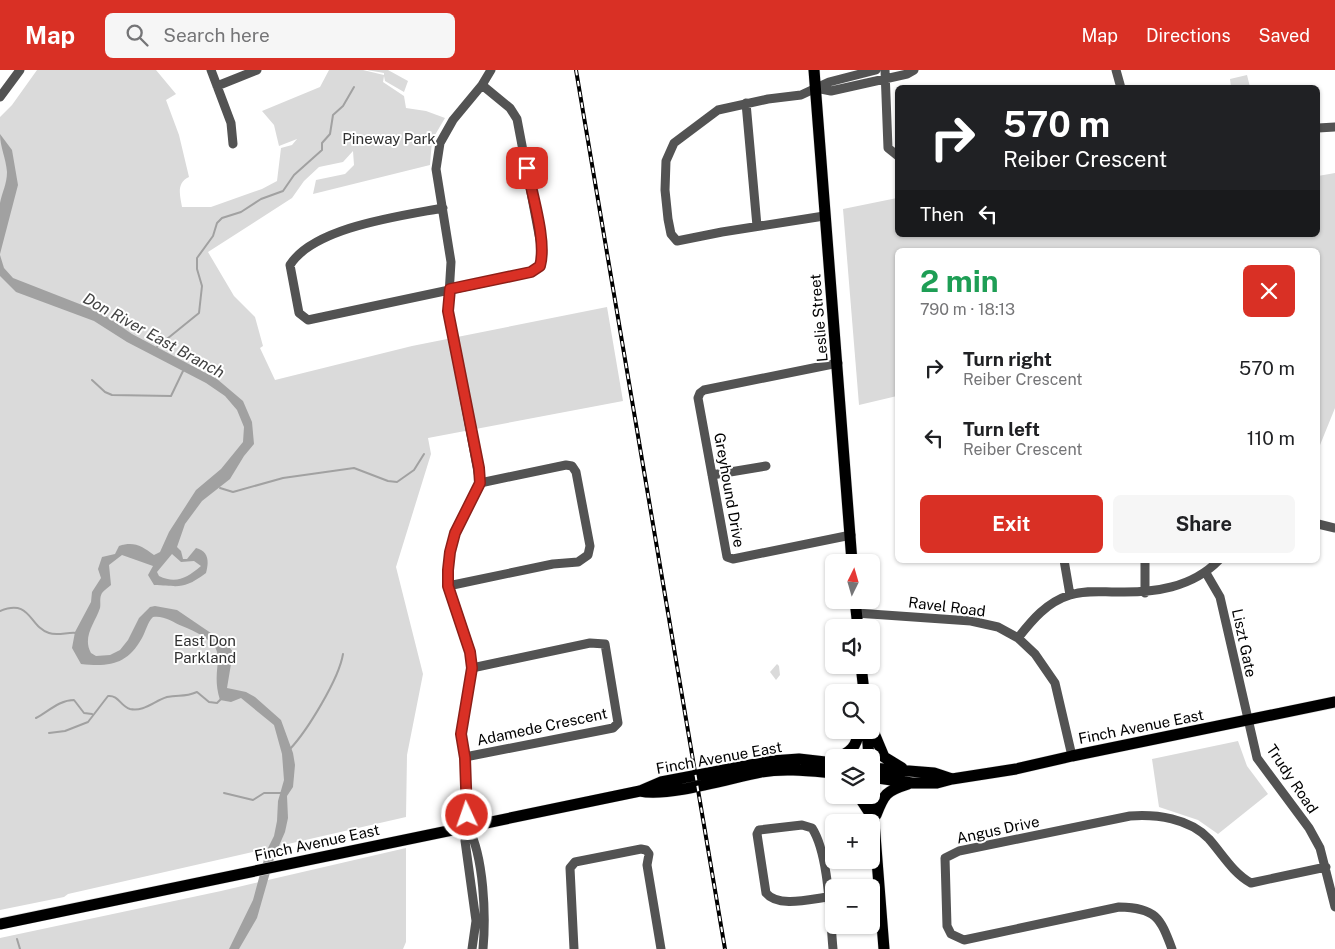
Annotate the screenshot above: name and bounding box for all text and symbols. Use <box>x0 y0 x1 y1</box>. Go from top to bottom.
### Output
search box <box>105 13 455 58</box>
text: Map <box>25 21 75 49</box>
icon: search <box>123 21 151 49</box>
text: Search here <box>163 24 270 46</box>
text: Map <box>1081 25 1118 46</box>
text: Directions <box>1146 25 1231 46</box>
text: Saved <box>1259 25 1310 46</box>
text: 570 m <box>1003 104 1110 145</box>
icon: right <box>920 105 985 170</box>
park label: Pineway Park <box>342 130 436 147</box>
text: Reiber Crescent <box>1003 146 1167 172</box>
pin <box>506 147 548 189</box>
icon: arrive <box>513 154 541 182</box>
icon: left <box>974 200 1002 228</box>
text: Then <box>920 203 964 225</box>
text: 2 min <box>920 263 999 299</box>
button: close <box>1243 265 1295 317</box>
street label: Leslie Street <box>806 273 831 363</box>
water label: Don River East Branch <box>80 289 228 382</box>
text: 790 m · 18:13 <box>920 300 1015 319</box>
text: Turn right <box>963 348 1052 370</box>
icon: right <box>920 354 948 382</box>
text: 570 m <box>1239 357 1295 379</box>
text: Reiber Crescent <box>963 370 1083 389</box>
text: Turn left <box>963 418 1040 440</box>
icon: left <box>920 424 948 452</box>
text: 110 m <box>1247 427 1295 449</box>
street label: Greyhound Drive <box>711 431 748 549</box>
text: Reiber Crescent <box>963 440 1083 459</box>
button: Exit <box>920 495 1103 553</box>
button: Share <box>1113 495 1295 553</box>
north arrow <box>825 554 880 609</box>
map controls <box>825 554 880 934</box>
street label: Ravel Road <box>907 593 987 620</box>
street label: Liszt Gate <box>1229 607 1260 679</box>
button: sound <box>825 619 880 674</box>
park label: East Don Parkland <box>174 632 236 666</box>
button: search <box>825 684 880 739</box>
street label: Adamede Crescent <box>475 704 609 749</box>
street label: Finch Avenue East <box>1077 706 1205 747</box>
street label: Finch Avenue East <box>655 738 783 777</box>
street label: Trudy Road <box>1263 741 1322 816</box>
button: layers <box>825 749 880 804</box>
position arrow <box>440 788 492 840</box>
street label: Angus Drive <box>955 812 1041 847</box>
button: + <box>825 814 880 869</box>
street label: Finch Avenue East <box>253 821 381 864</box>
button: − <box>825 879 880 934</box>

